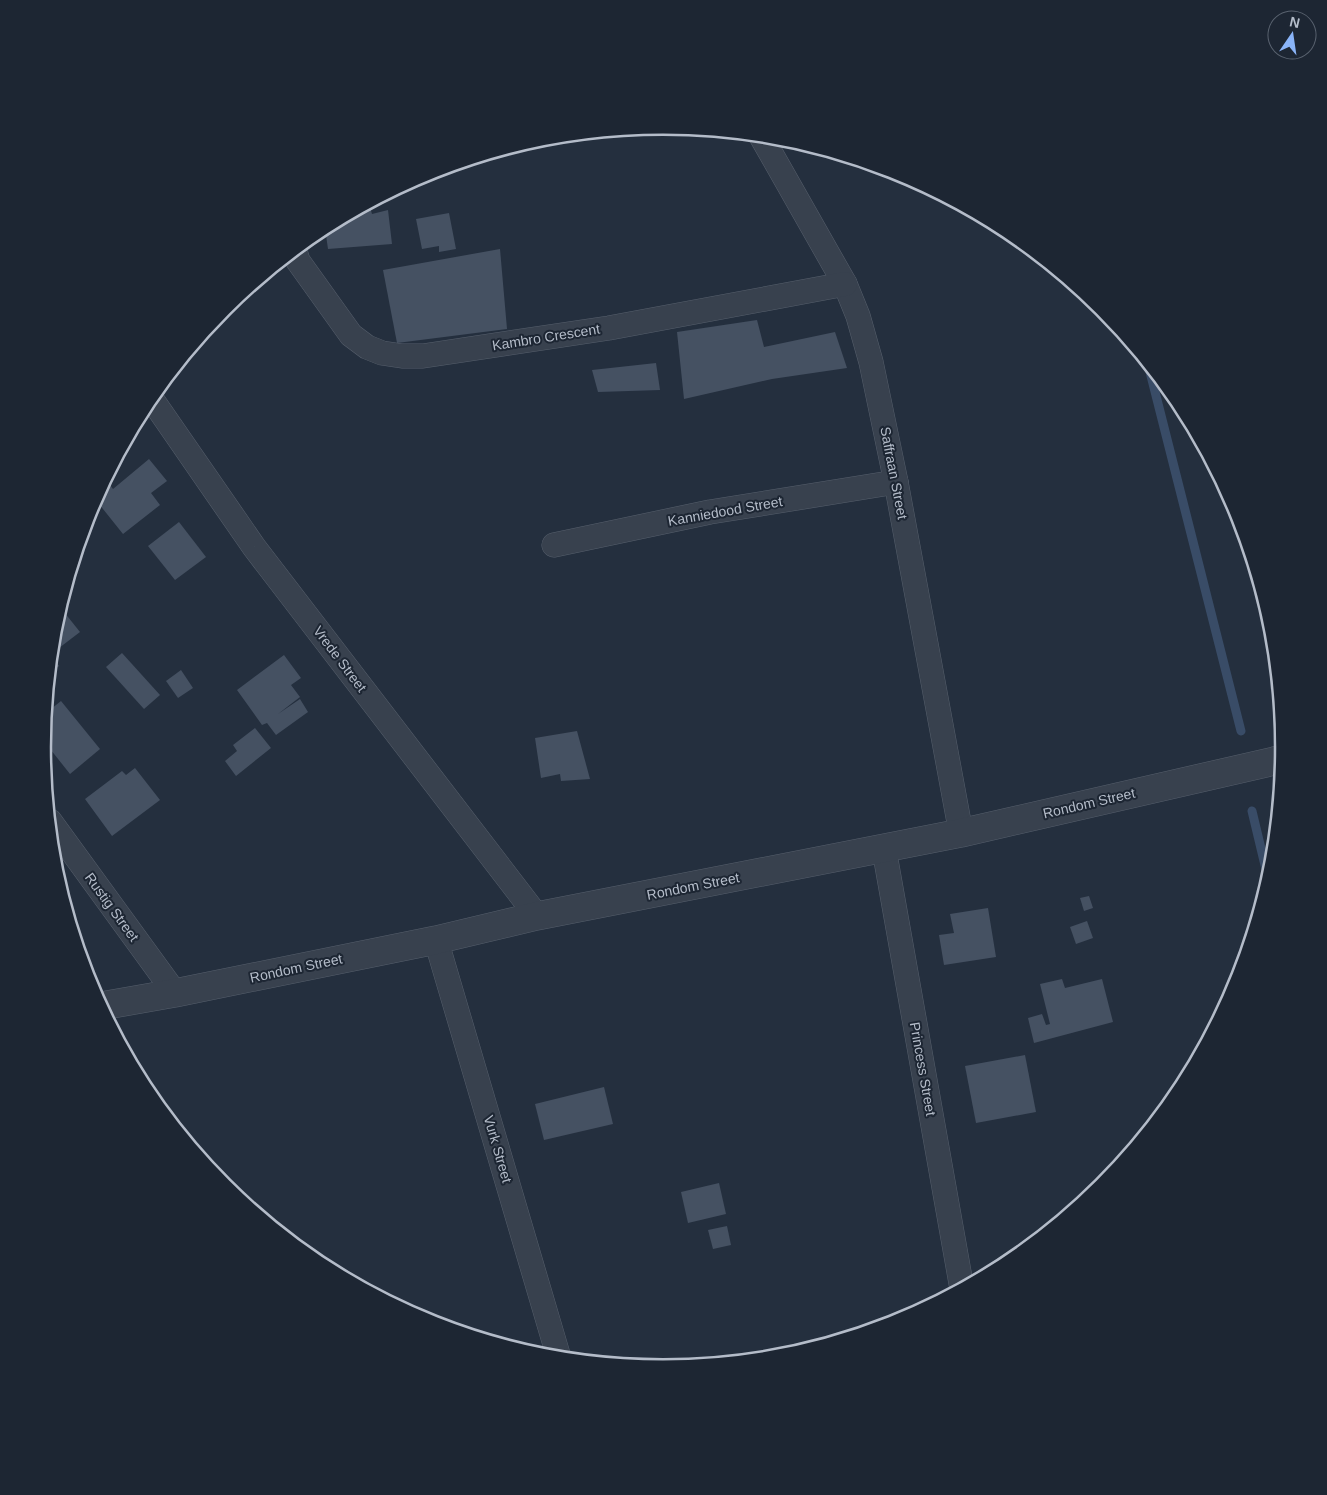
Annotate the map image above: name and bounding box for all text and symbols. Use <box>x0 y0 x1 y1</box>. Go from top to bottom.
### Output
north arrow <box>1267 10 1317 60</box>
text: N <box>1288 13 1302 31</box>
street label: Kambro Crescent <box>491 321 601 353</box>
street label: Saffraan Street <box>877 425 911 521</box>
street label: Kanniedood Street <box>666 493 784 529</box>
street label: Vrede Street <box>310 623 370 695</box>
street label: Rondom Street <box>1041 785 1137 821</box>
street label: Rondom Street <box>645 869 741 903</box>
street label: Rustig Street <box>82 870 142 945</box>
street label: Rondom Street <box>248 950 344 986</box>
street label: Princess Street <box>907 1021 939 1117</box>
street label: Vurk Street <box>481 1113 515 1185</box>

